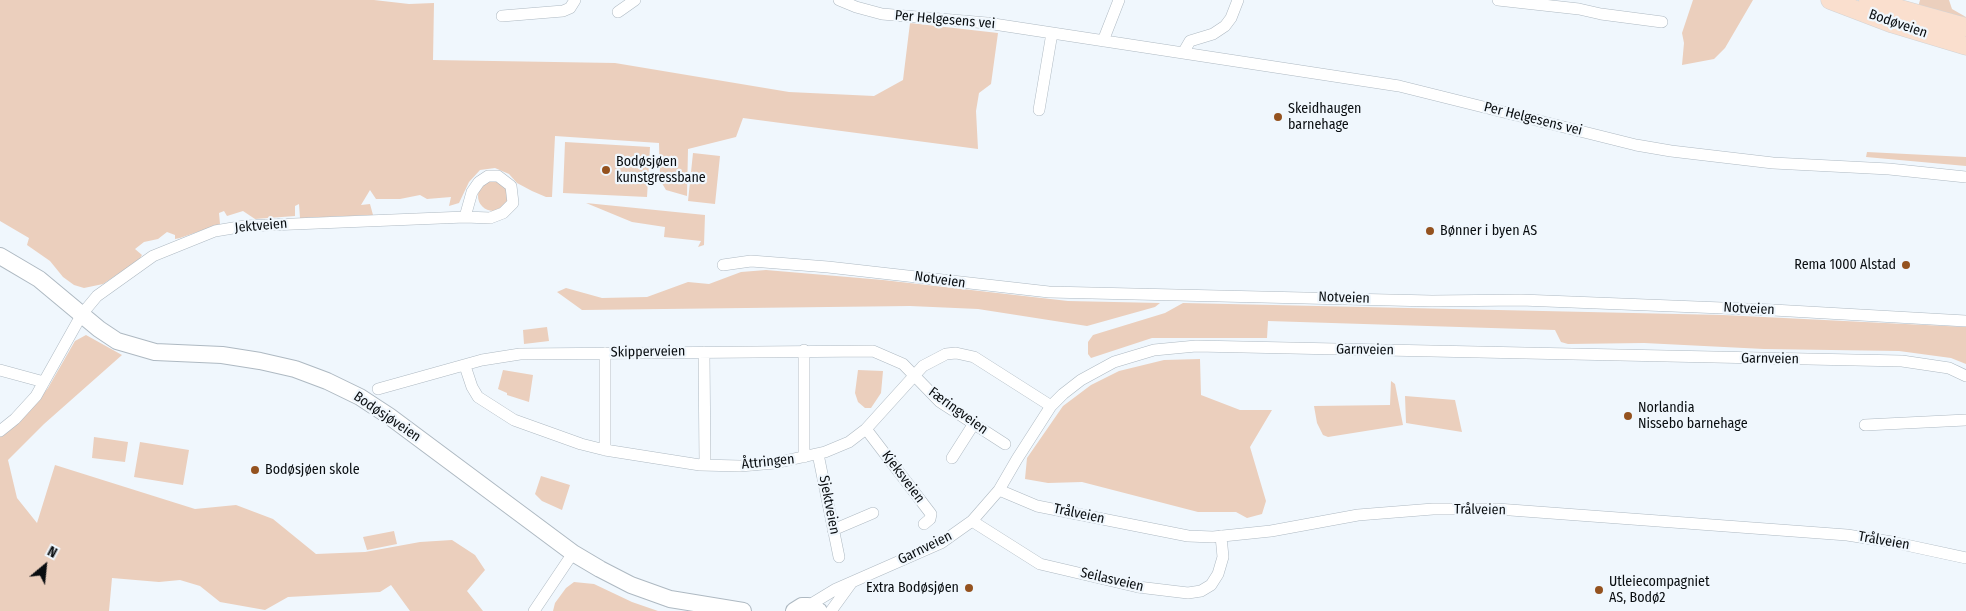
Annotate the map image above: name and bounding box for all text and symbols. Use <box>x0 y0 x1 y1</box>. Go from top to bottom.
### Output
street label: Bodøveien <box>1867 6 1929 42</box>
street label: Per Helgesens vei <box>894 7 996 33</box>
street label: Per Helgesens vei <box>1482 99 1584 139</box>
place label: Skeidhaugen barnehage <box>1288 101 1361 134</box>
marker: Skeidhaugen barnehage <box>1272 111 1284 123</box>
place label: Bodøsjøen kunstgressbane <box>616 154 706 186</box>
marker: Bodøsjøen kunstgressbane <box>600 164 612 176</box>
street label: Jektveien <box>234 215 288 237</box>
place label: Bønner i byen AS <box>1440 223 1537 239</box>
marker: Bønner i byen AS <box>1424 225 1436 237</box>
place label: Rema 1000 Alstad <box>1794 257 1896 273</box>
marker: Rema 1000 Alstad <box>1900 259 1912 271</box>
street label: Notveien <box>913 268 967 292</box>
street label: Notveien <box>1318 289 1370 307</box>
street label: Notveien <box>1723 299 1775 319</box>
street label: Garnveien <box>1336 341 1394 359</box>
street label: Skipperveien <box>611 343 685 361</box>
street label: Garnveien <box>1741 350 1799 368</box>
street label: Færingveien <box>925 384 991 438</box>
street label: Bodøsjøveien <box>350 388 424 446</box>
place label: Norlandia Nissebo barnehage <box>1638 400 1748 432</box>
marker: Norlandia Nissebo barnehage <box>1622 410 1634 422</box>
street label: Kjeksveien <box>878 448 928 506</box>
street label: Åttringen <box>741 451 795 473</box>
place label: Bodøsjøen skole <box>265 462 360 478</box>
marker: Bodøsjøen skole <box>249 464 261 476</box>
street label: Sjektveien <box>815 474 843 536</box>
street label: Trålveien <box>1052 500 1106 528</box>
street label: Trålveien <box>1454 501 1506 519</box>
street label: Garnveien <box>895 528 955 568</box>
street label: Trålveien <box>1857 528 1911 554</box>
north arrow <box>20 541 70 591</box>
text: N <box>45 543 60 562</box>
street label: Seilasveien <box>1079 565 1145 595</box>
place label: Utleiecompagniet AS, Bodø2 <box>1609 574 1710 606</box>
place label: Extra Bodøsjøen <box>866 580 959 596</box>
marker: Extra Bodøsjøen <box>963 582 975 594</box>
marker: Utleiecompagniet AS, Bodø2 <box>1593 584 1605 596</box>

